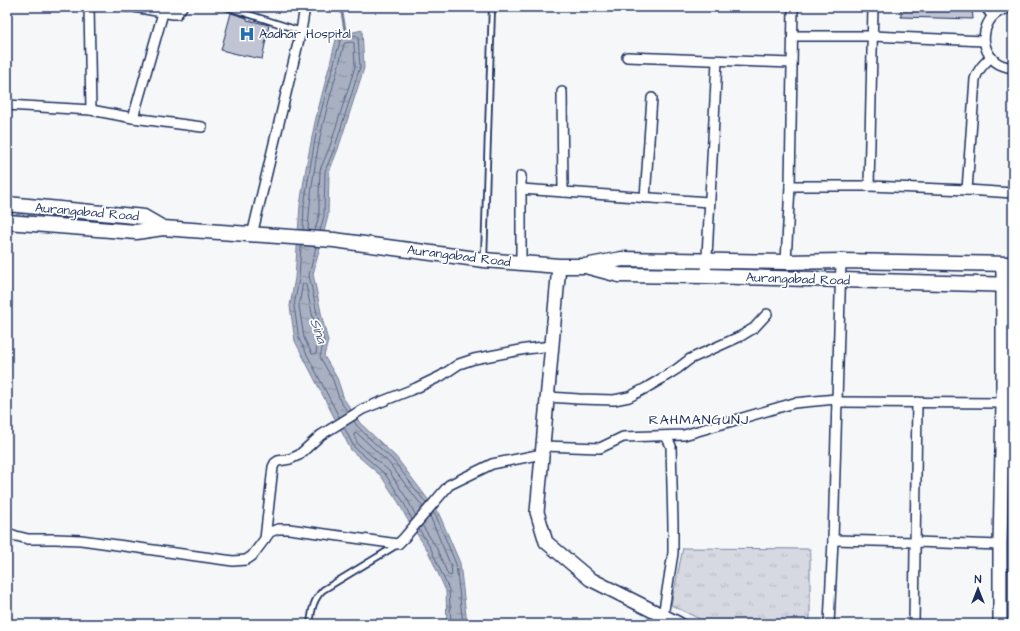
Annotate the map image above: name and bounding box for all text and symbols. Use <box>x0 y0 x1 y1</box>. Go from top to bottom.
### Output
hospital icon: Aadhar Hospital <box>238 25 256 43</box>
place label: Aadhar Hospital <box>259 25 351 43</box>
street label: Aurangabad Road <box>34 198 140 227</box>
street label: Aurangabad Road <box>406 241 512 272</box>
street label: Aurangabad Road <box>746 268 851 291</box>
water label: Sina <box>304 316 332 347</box>
district label: RAHMANGUNJ <box>649 410 749 430</box>
north arrow <box>958 569 998 609</box>
text: N <box>975 572 982 587</box>

